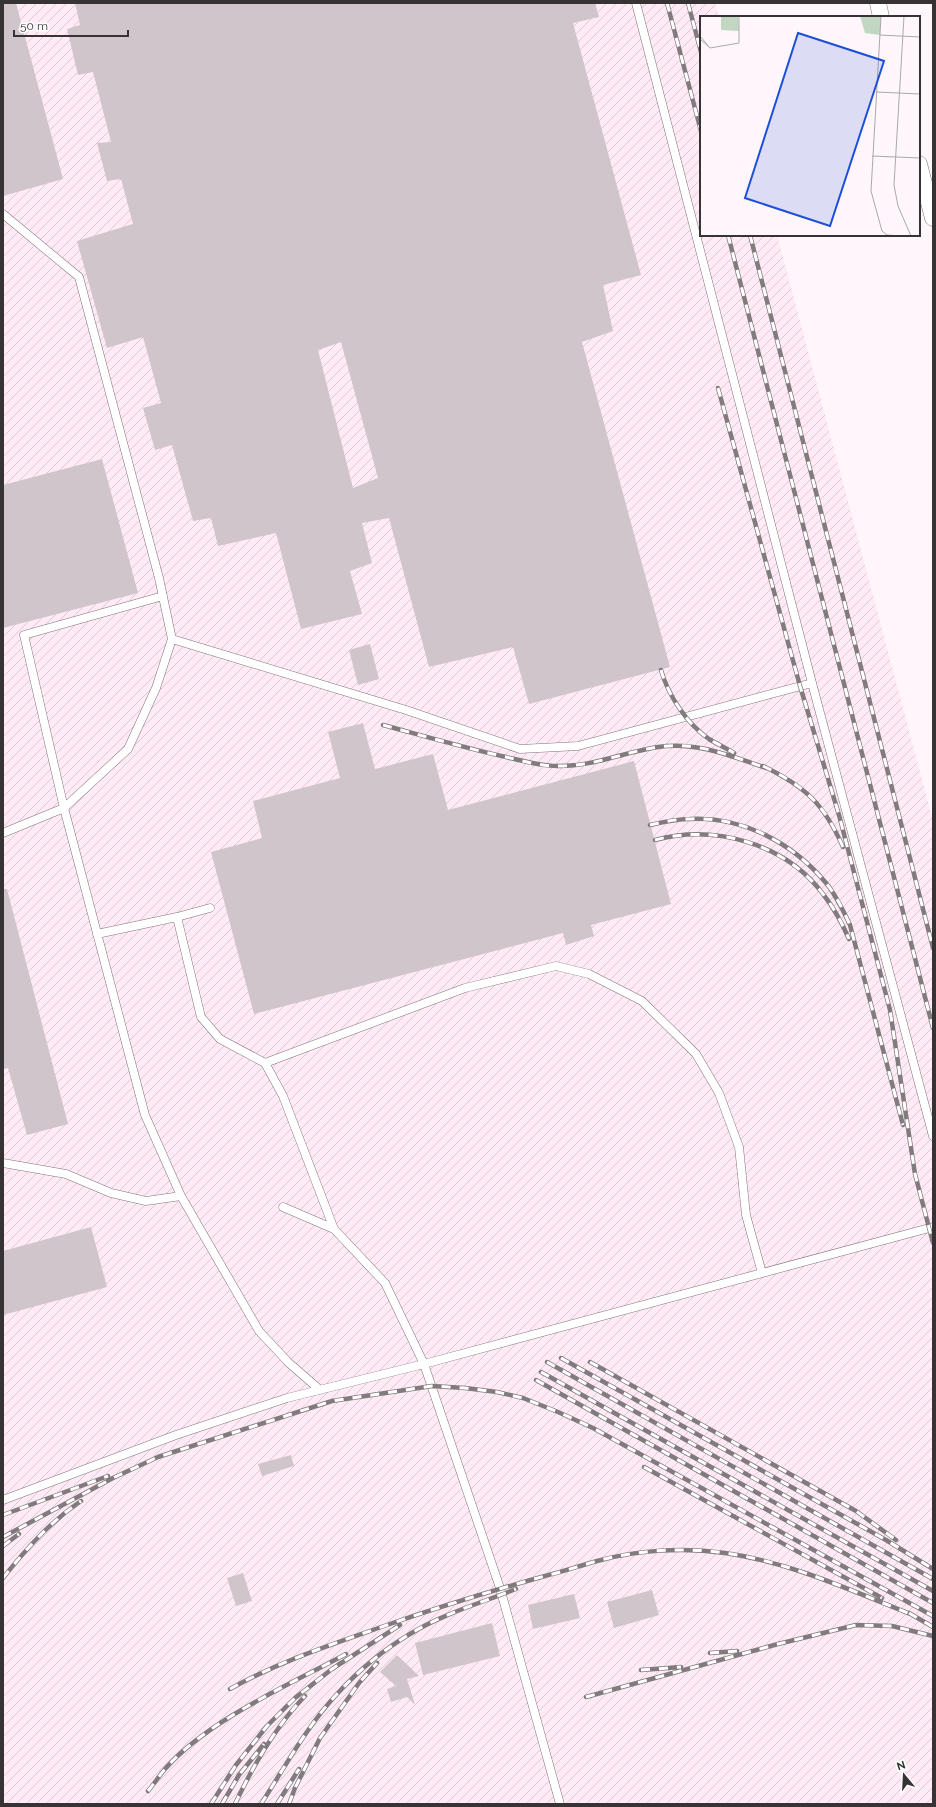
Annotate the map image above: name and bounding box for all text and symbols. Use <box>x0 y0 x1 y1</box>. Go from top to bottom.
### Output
scale bar <box>14 12 128 38</box>
inset map <box>700 16 920 236</box>
text: 50 m <box>20 19 48 33</box>
north arrow <box>884 1755 924 1795</box>
text: N <box>895 1758 907 1773</box>

